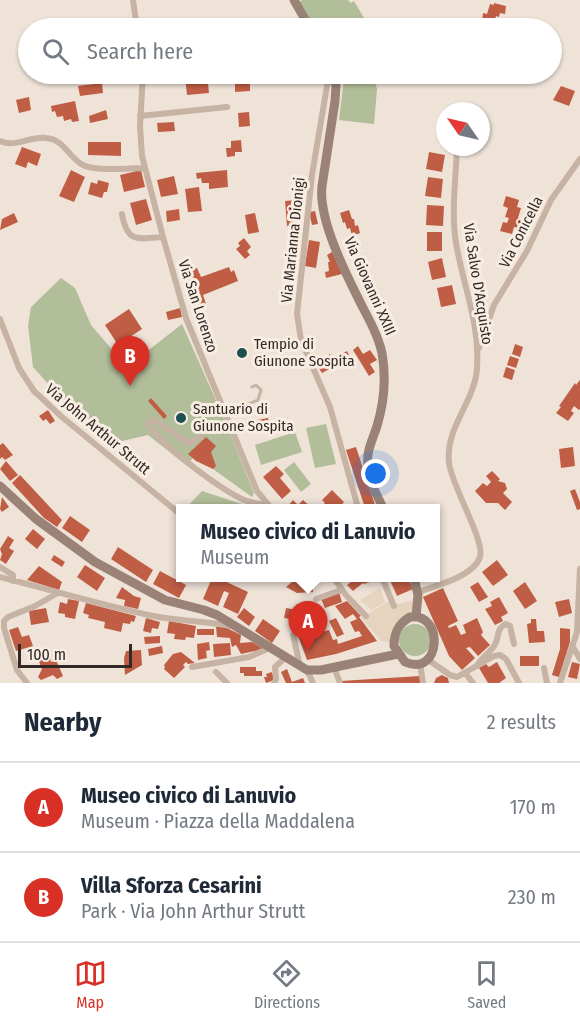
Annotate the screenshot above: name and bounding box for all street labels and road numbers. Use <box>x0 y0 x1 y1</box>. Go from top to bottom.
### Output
street label: Via Marianna Dionigi <box>277 176 309 304</box>
street label: Via Conicella <box>495 193 547 271</box>
street label: Via Salvo D'Acquisto <box>460 222 497 346</box>
street label: Via Giovanni XXIII <box>340 234 400 338</box>
street label: Via San Lorenzo <box>175 257 222 355</box>
street label: Via John Arthur Strutt <box>42 380 154 478</box>

